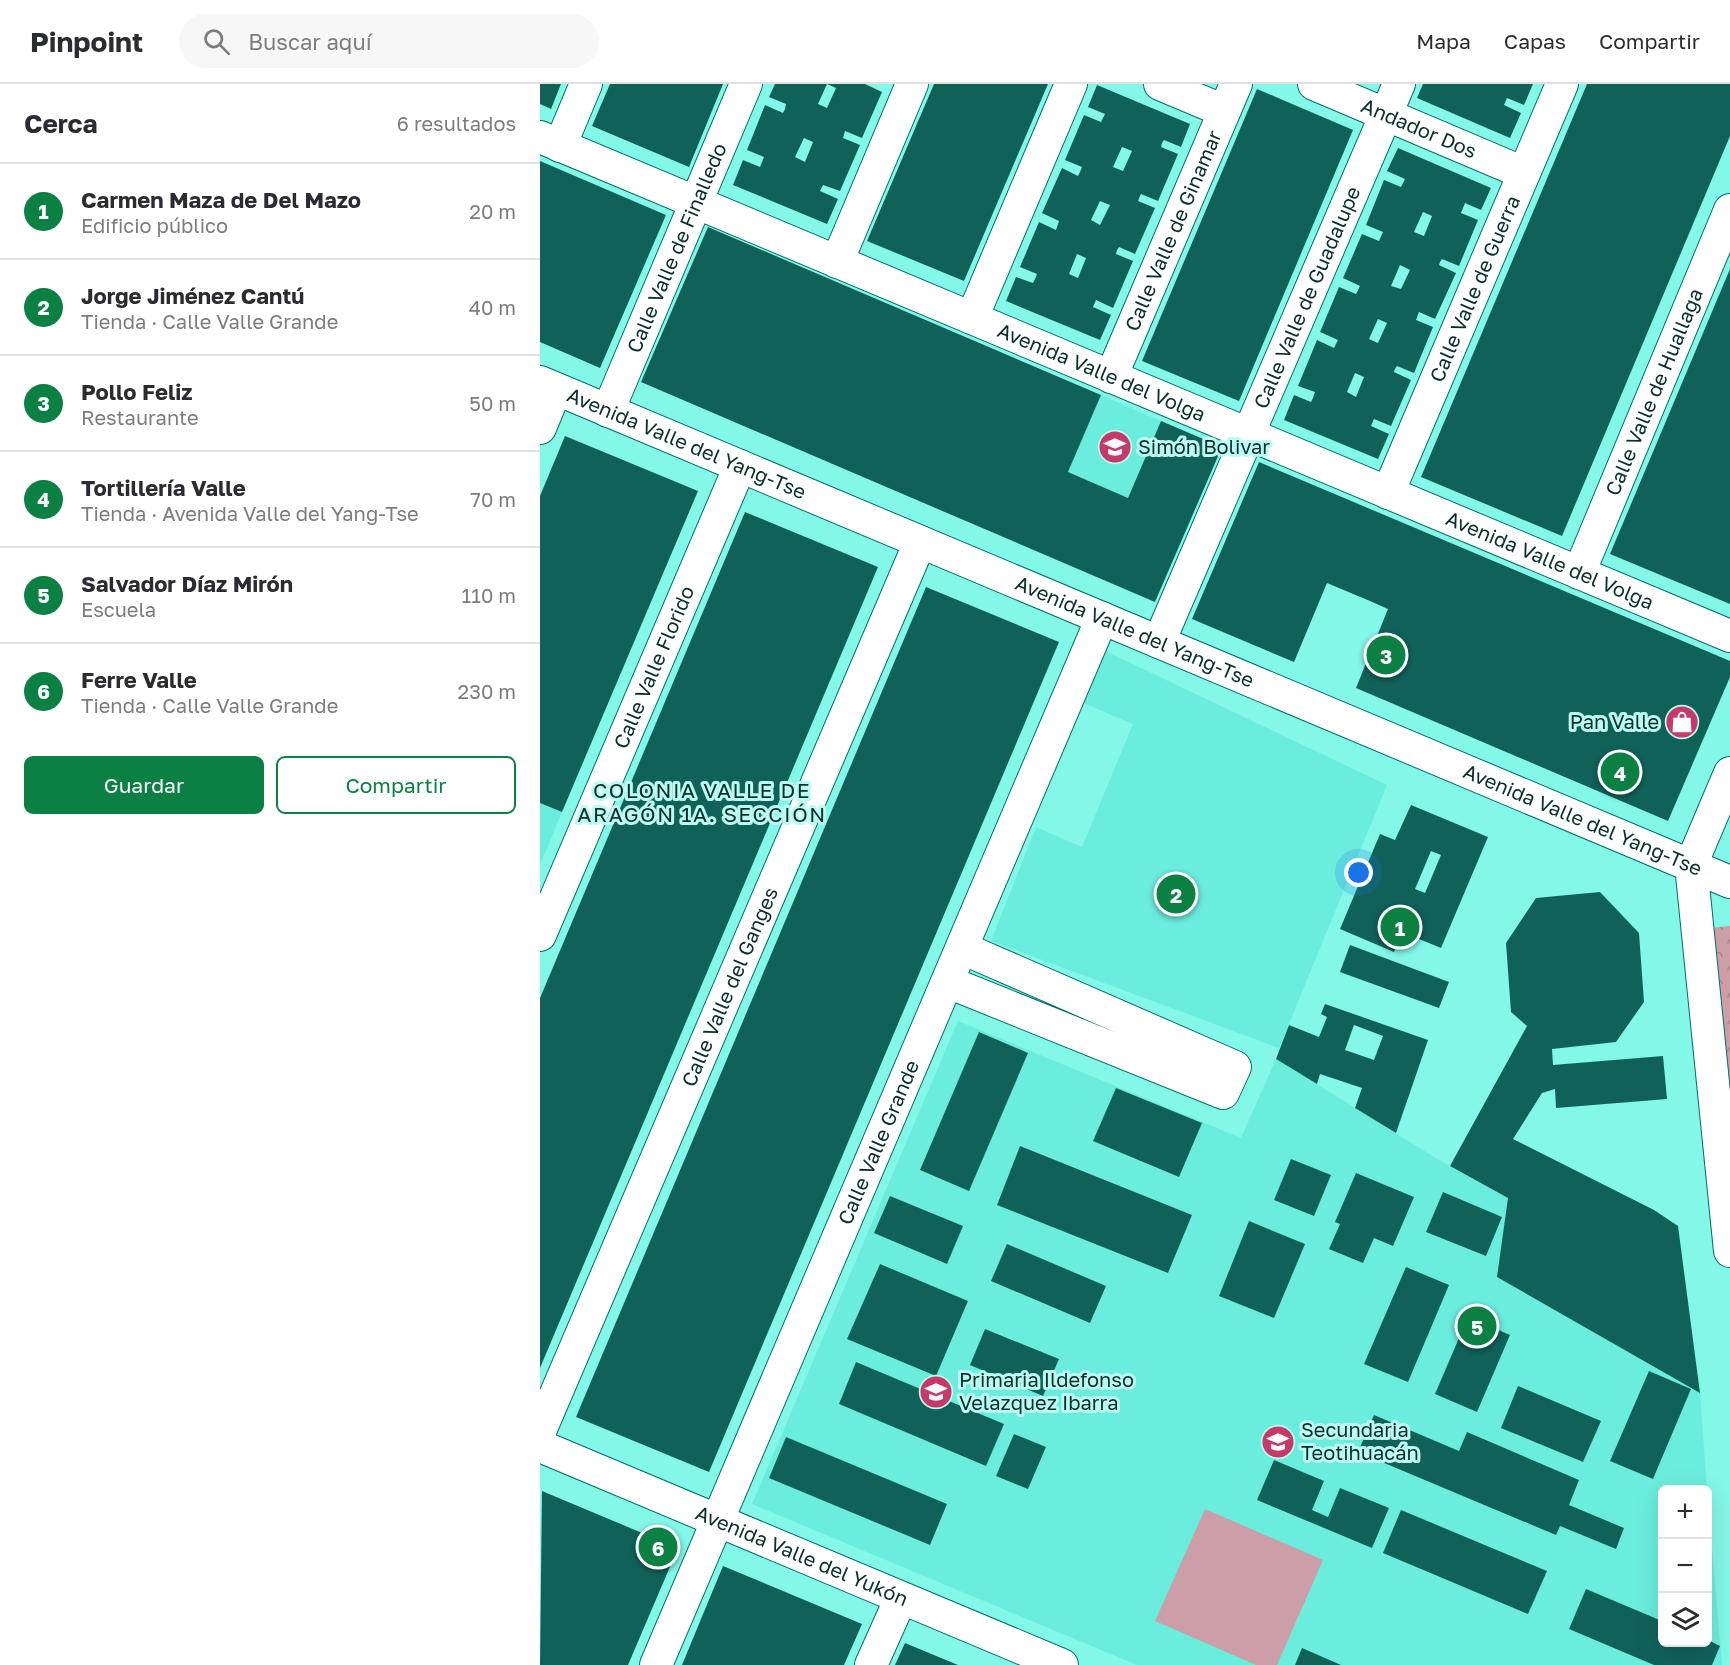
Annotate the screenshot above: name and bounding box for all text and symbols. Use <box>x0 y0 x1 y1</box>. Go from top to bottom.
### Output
search box <box>179 14 599 68</box>
text: Pinpoint <box>30 25 143 58</box>
icon: search <box>200 25 233 58</box>
text: Buscar aquí <box>248 28 372 55</box>
text: Mapa <box>1416 28 1471 54</box>
text: Capas <box>1504 28 1566 54</box>
text: Compartir <box>1599 28 1700 54</box>
street label: Andador Dos <box>1358 93 1481 163</box>
text: Cerca <box>24 108 98 139</box>
text: 6 resultados <box>397 111 516 135</box>
street label: Calle Valle de Ginamar <box>1119 126 1226 334</box>
street label: Calle Valle de Finalledo <box>621 139 731 356</box>
street label: Calle Valle de Guadalupe <box>1248 182 1365 412</box>
text: Carmen Maza de Del Mazo <box>81 186 361 213</box>
street label: Calle Valle de Guerra <box>1424 191 1524 385</box>
text: 1 <box>38 199 49 223</box>
text: 20 m <box>469 199 516 223</box>
text: Edificio público <box>81 213 228 237</box>
text: Jorge Jiménez Cantú <box>81 282 304 309</box>
street label: Calle Valle de Huallaga <box>1600 284 1707 499</box>
text: 2 <box>37 295 50 319</box>
text: 40 m <box>469 295 516 319</box>
text: Tienda · Calle Valle Grande <box>81 309 338 333</box>
street label: Avenida Valle del Volga <box>995 317 1209 426</box>
text: Pollo Feliz <box>81 378 193 405</box>
street label: Avenida Valle del Yang-Tse <box>564 382 810 503</box>
text: 3 <box>37 391 50 415</box>
text: 50 m <box>469 391 516 415</box>
text: Restaurante <box>81 405 199 429</box>
school or university icon: Simón Bolivar <box>1097 429 1133 465</box>
place label: Simón Bolivar <box>1138 434 1270 458</box>
text: Tortillería Valle <box>81 474 246 501</box>
text: 4 <box>37 487 50 511</box>
text: 70 m <box>470 487 516 511</box>
text: Tienda · Avenida Valle del Yang-Tse <box>81 501 419 525</box>
street label: Avenida Valle del Volga <box>1443 505 1658 614</box>
text: Salvador Díaz Mirón <box>81 570 293 597</box>
street label: Avenida Valle del Yang-Tse <box>1012 570 1258 692</box>
street label: Calle Valle Florido <box>608 582 698 752</box>
text: 5 <box>37 583 50 607</box>
text: 110 m <box>462 583 516 607</box>
text: Escuela <box>81 597 156 621</box>
pin: 3 <box>1366 632 1406 678</box>
text: Ferre Valle <box>81 666 197 693</box>
text: 6 <box>37 679 50 703</box>
text: 230 m <box>458 679 516 703</box>
text: Tienda · Calle Valle Grande <box>81 693 338 717</box>
shop icon: Pan Valle <box>1664 704 1700 740</box>
place label: Pan Valle <box>1570 709 1659 733</box>
pin: 4 <box>1600 750 1640 794</box>
button: Guardar <box>24 756 264 814</box>
button: Compartir <box>276 756 516 814</box>
street label: Avenida Valle del Yang-Tse <box>1460 758 1706 880</box>
district label: COLONIA VALLE DE ARAGÓN 1A. SECCIÓN <box>577 777 827 827</box>
your location <box>1344 858 1373 887</box>
pin: 2 <box>1156 872 1196 916</box>
street label: Calle Valle del Ganges <box>676 883 782 1090</box>
pin: 1 <box>1380 904 1420 950</box>
street label: Calle Valle Grande <box>832 1056 923 1228</box>
pin: 5 <box>1458 1304 1496 1348</box>
place label: Primaria Ildefonso Velazquez Ibarra <box>959 1367 1134 1414</box>
school or university icon: Primaria Ildefonso Velazquez Ibarra <box>918 1374 954 1410</box>
place label: Secundaria Teotihuacán <box>1301 1417 1419 1464</box>
school or university icon: Secundaria Teotihuacán <box>1260 1424 1296 1460</box>
map controls <box>1658 1485 1712 1647</box>
button: + <box>1658 1485 1712 1539</box>
street label: Avenida Valle del Yukón <box>693 1500 912 1610</box>
pin: 6 <box>638 1524 678 1570</box>
button: − <box>1658 1539 1712 1593</box>
button: layers <box>1658 1593 1712 1647</box>

